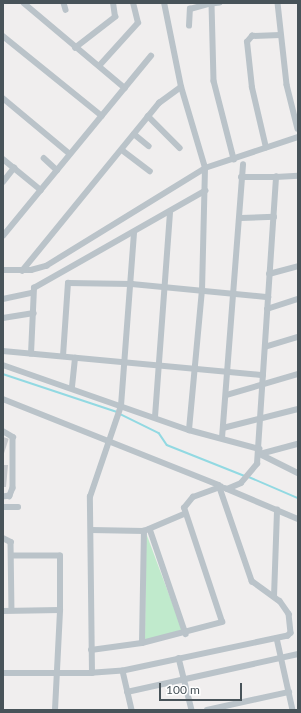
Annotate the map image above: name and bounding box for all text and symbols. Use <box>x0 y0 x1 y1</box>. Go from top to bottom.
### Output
scale bar <box>161 675 244 701</box>
text: 100 m <box>166 682 200 697</box>

